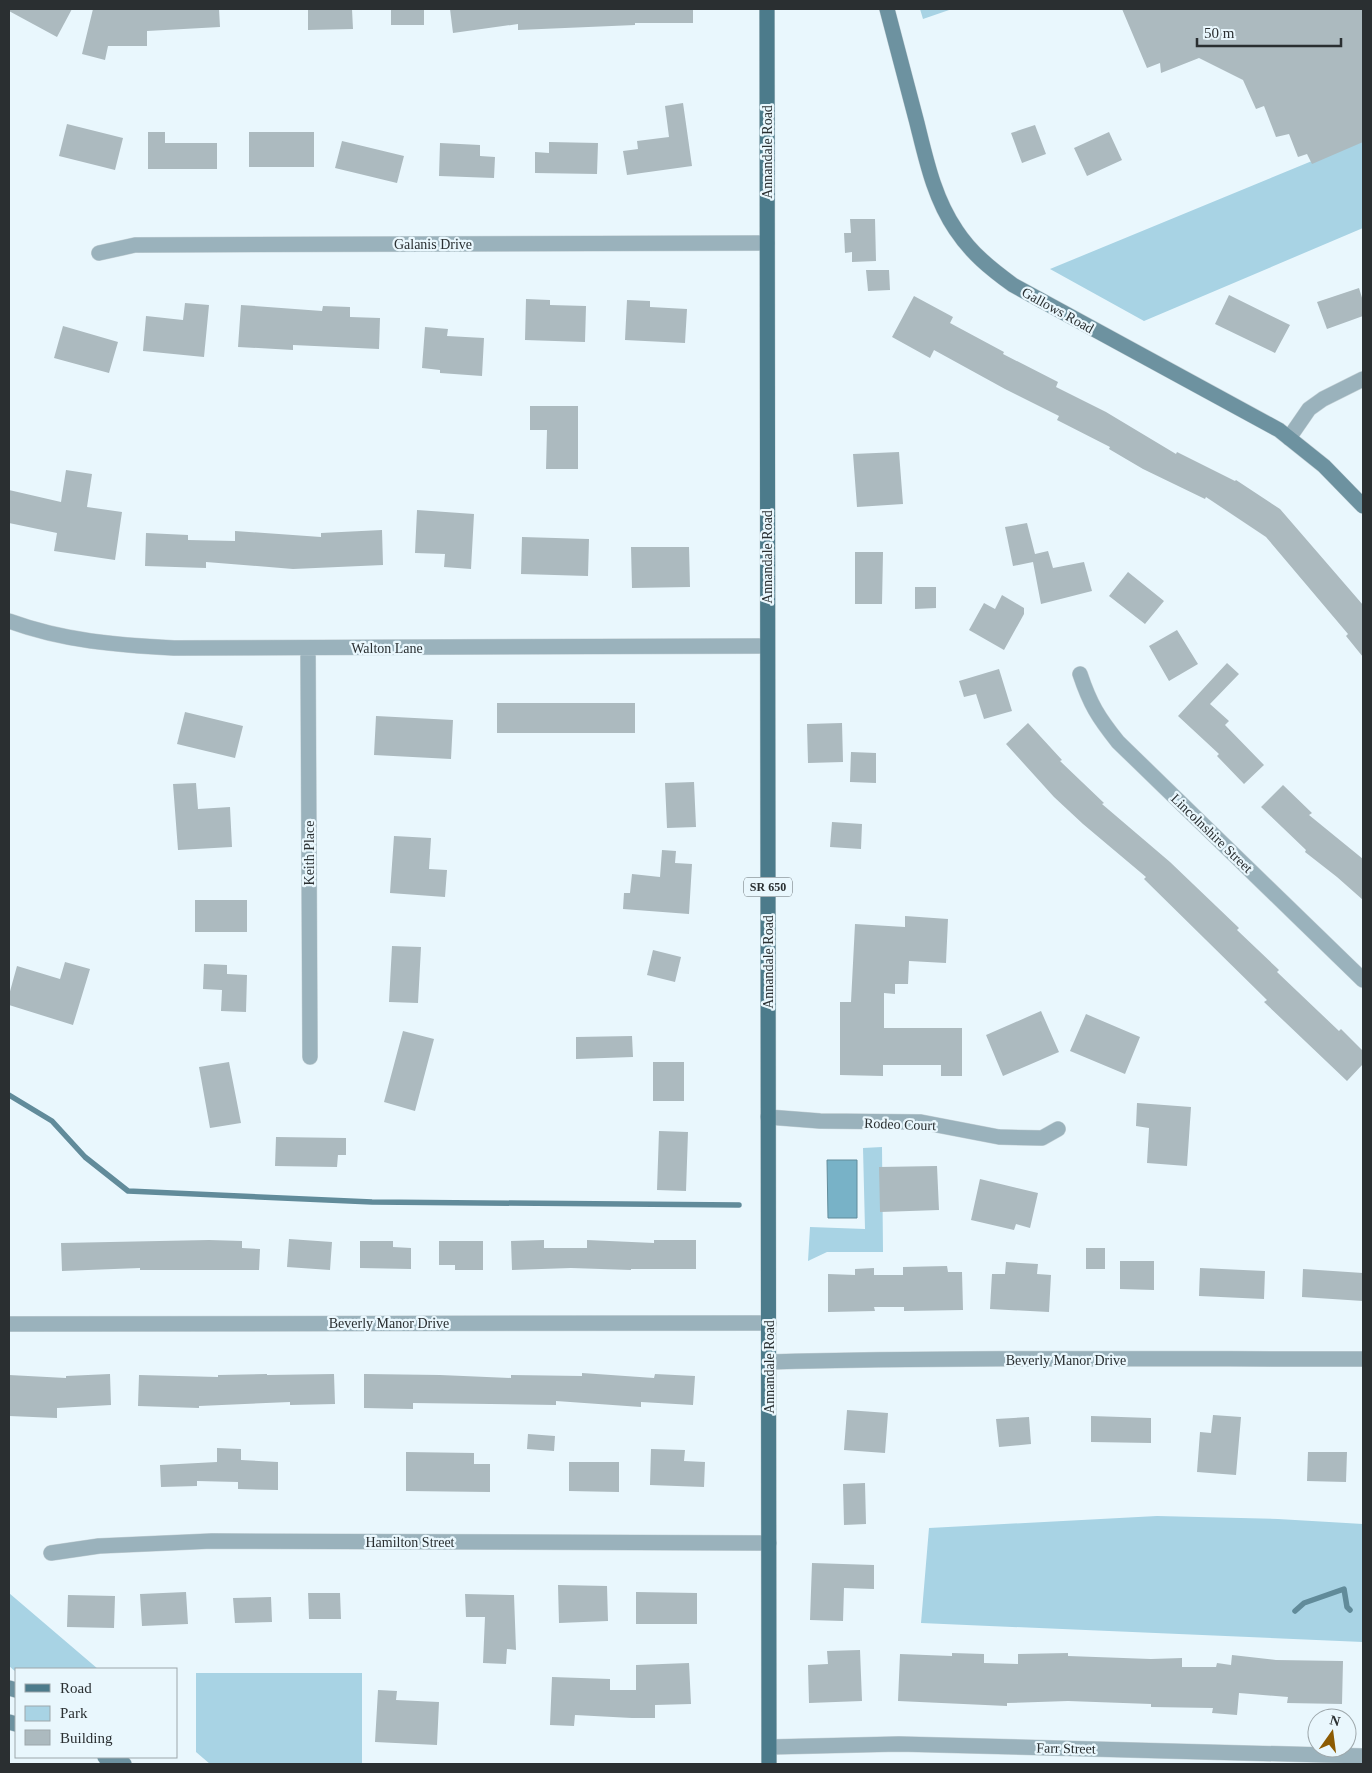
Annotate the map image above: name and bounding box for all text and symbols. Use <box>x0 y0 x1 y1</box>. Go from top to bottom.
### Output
scale bar <box>1197 15 1341 47</box>
text: 50 m <box>1204 25 1235 41</box>
street label: Annandale Road <box>760 105 775 199</box>
street label: Galanis Drive <box>394 237 472 252</box>
street label: Gallows Road <box>1019 285 1096 336</box>
street label: Annandale Road <box>760 510 775 604</box>
street label: Walton Lane <box>351 641 423 656</box>
street label: Lincolnshire Street <box>1168 791 1255 876</box>
street label: Keith Place <box>302 821 317 885</box>
road number: SR 650 <box>744 878 792 896</box>
street label: Annandale Road <box>761 915 776 1009</box>
street label: Rodeo Court <box>864 1116 936 1133</box>
street label: Beverly Manor Drive <box>329 1316 449 1331</box>
street label: Annandale Road <box>762 1320 777 1414</box>
street label: Beverly Manor Drive <box>1006 1353 1126 1368</box>
street label: Hamilton Street <box>365 1535 455 1550</box>
legend <box>15 1668 178 1758</box>
text: Road <box>60 1680 92 1696</box>
text: Park <box>60 1705 88 1721</box>
north arrow <box>1307 1708 1357 1758</box>
text: N <box>1328 1712 1342 1729</box>
text: Building <box>60 1730 113 1746</box>
street label: Farr Street <box>1036 1740 1096 1757</box>

